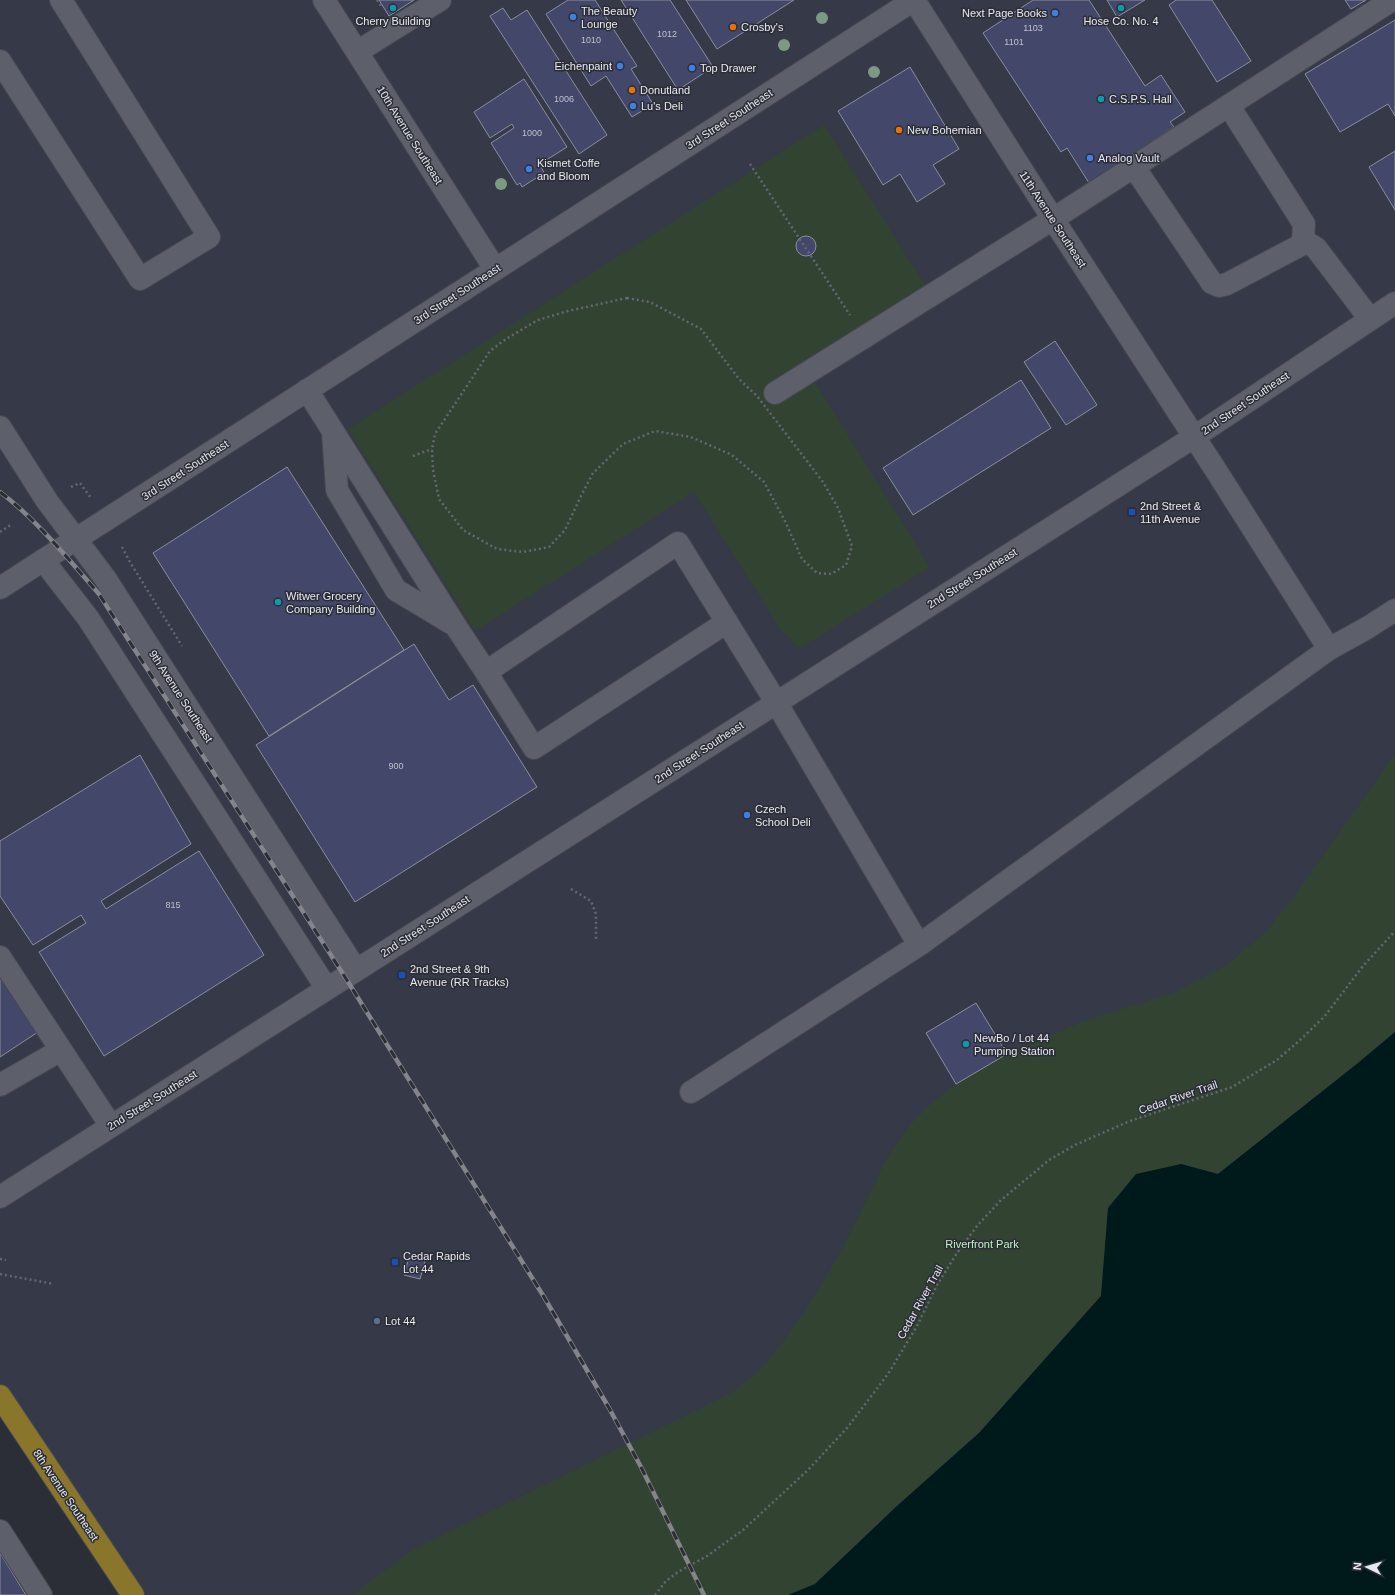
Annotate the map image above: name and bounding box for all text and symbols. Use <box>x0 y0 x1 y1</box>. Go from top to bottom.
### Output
marker: Cherry Building <box>388 3 398 13</box>
marker: Hose Co. No. 4 <box>1116 3 1126 13</box>
place label: The Beauty Lounge <box>581 5 638 30</box>
place label: Next Page Books <box>962 7 1047 19</box>
marker: Next Page Books <box>1050 8 1060 18</box>
marker: The Beauty Lounge <box>568 12 578 22</box>
place label: Cherry Building <box>355 15 431 27</box>
place label: Hose Co. No. 4 <box>1083 15 1159 27</box>
place label: Crosby's <box>741 21 784 33</box>
marker: Crosby's <box>728 22 738 32</box>
house number: 1103 <box>1023 23 1043 33</box>
house number: 1012 <box>657 29 677 39</box>
house number: 1010 <box>581 35 601 45</box>
house number: 1101 <box>1004 37 1024 47</box>
place label: Eichenpaint <box>555 60 612 72</box>
marker: Eichenpaint <box>615 61 625 71</box>
place label: Top Drawer <box>700 62 757 74</box>
marker: Top Drawer <box>687 63 697 73</box>
street label: 10th Avenue Southeast <box>375 84 445 186</box>
place label: Donutland <box>640 84 690 96</box>
marker: Donutland <box>627 85 637 95</box>
street label: 3rd Street Southeast <box>683 86 775 152</box>
place label: C.S.P.S. Hall <box>1109 93 1172 105</box>
house number: 1006 <box>554 94 574 104</box>
marker: C.S.P.S. Hall <box>1096 94 1106 104</box>
place label: Lu's Deli <box>641 100 683 112</box>
marker: Lu's Deli <box>628 101 638 111</box>
place label: New Bohemian <box>907 124 982 136</box>
marker: New Bohemian <box>894 125 904 135</box>
house number: 1000 <box>522 128 542 138</box>
place label: Analog Vault <box>1098 152 1160 164</box>
marker: Analog Vault <box>1085 153 1095 163</box>
place label: Kismet Coffe and Bloom <box>537 157 600 182</box>
marker: Kismet Coffe and Bloom <box>524 164 534 174</box>
street label: 11th Avenue Southeast <box>1017 168 1089 270</box>
street label: 3rd Street Southeast <box>411 261 503 327</box>
street label: 2nd Street Southeast <box>1199 369 1291 437</box>
street label: 3rd Street Southeast <box>139 437 231 503</box>
place label: 2nd Street & 11th Avenue <box>1140 500 1202 525</box>
marker: 2nd Street & 11th Avenue <box>1127 507 1137 517</box>
street label: 2nd Street Southeast <box>925 546 1019 610</box>
place label: Witwer Grocery Company Building <box>286 590 375 615</box>
marker: Witwer Grocery Company Building <box>273 597 283 607</box>
street label: 9th Avenue Southeast <box>147 648 215 744</box>
street label: 2nd Street Southeast <box>652 719 746 785</box>
house number: 900 <box>388 761 404 771</box>
place label: Czech School Deli <box>755 803 811 828</box>
marker: Czech School Deli <box>742 810 752 820</box>
street label: 2nd Street Southeast <box>378 893 472 959</box>
house number: 815 <box>165 900 181 910</box>
place label: 2nd Street & 9th Avenue (RR Tracks) <box>410 963 509 988</box>
marker: 2nd Street & 9th Avenue (RR Tracks) <box>397 970 407 980</box>
place label: NewBo / Lot 44 Pumping Station <box>974 1032 1055 1057</box>
marker: NewBo / Lot 44 Pumping Station <box>961 1039 971 1049</box>
street label: 2nd Street Southeast <box>105 1068 199 1132</box>
street label: Cedar River Trail <box>1137 1078 1219 1116</box>
park label: Riverfront Park <box>945 1238 1019 1250</box>
place label: Cedar Rapids Lot 44 <box>403 1250 471 1275</box>
marker: Cedar Rapids Lot 44 <box>390 1257 400 1267</box>
street label: Cedar River Trail <box>895 1263 945 1341</box>
place label: Lot 44 <box>385 1315 416 1327</box>
marker: Lot 44 <box>372 1316 382 1326</box>
street label: 8th Avenue Southeast <box>31 1447 101 1543</box>
north arrow <box>1347 1547 1387 1587</box>
text: N <box>1351 1562 1363 1571</box>

